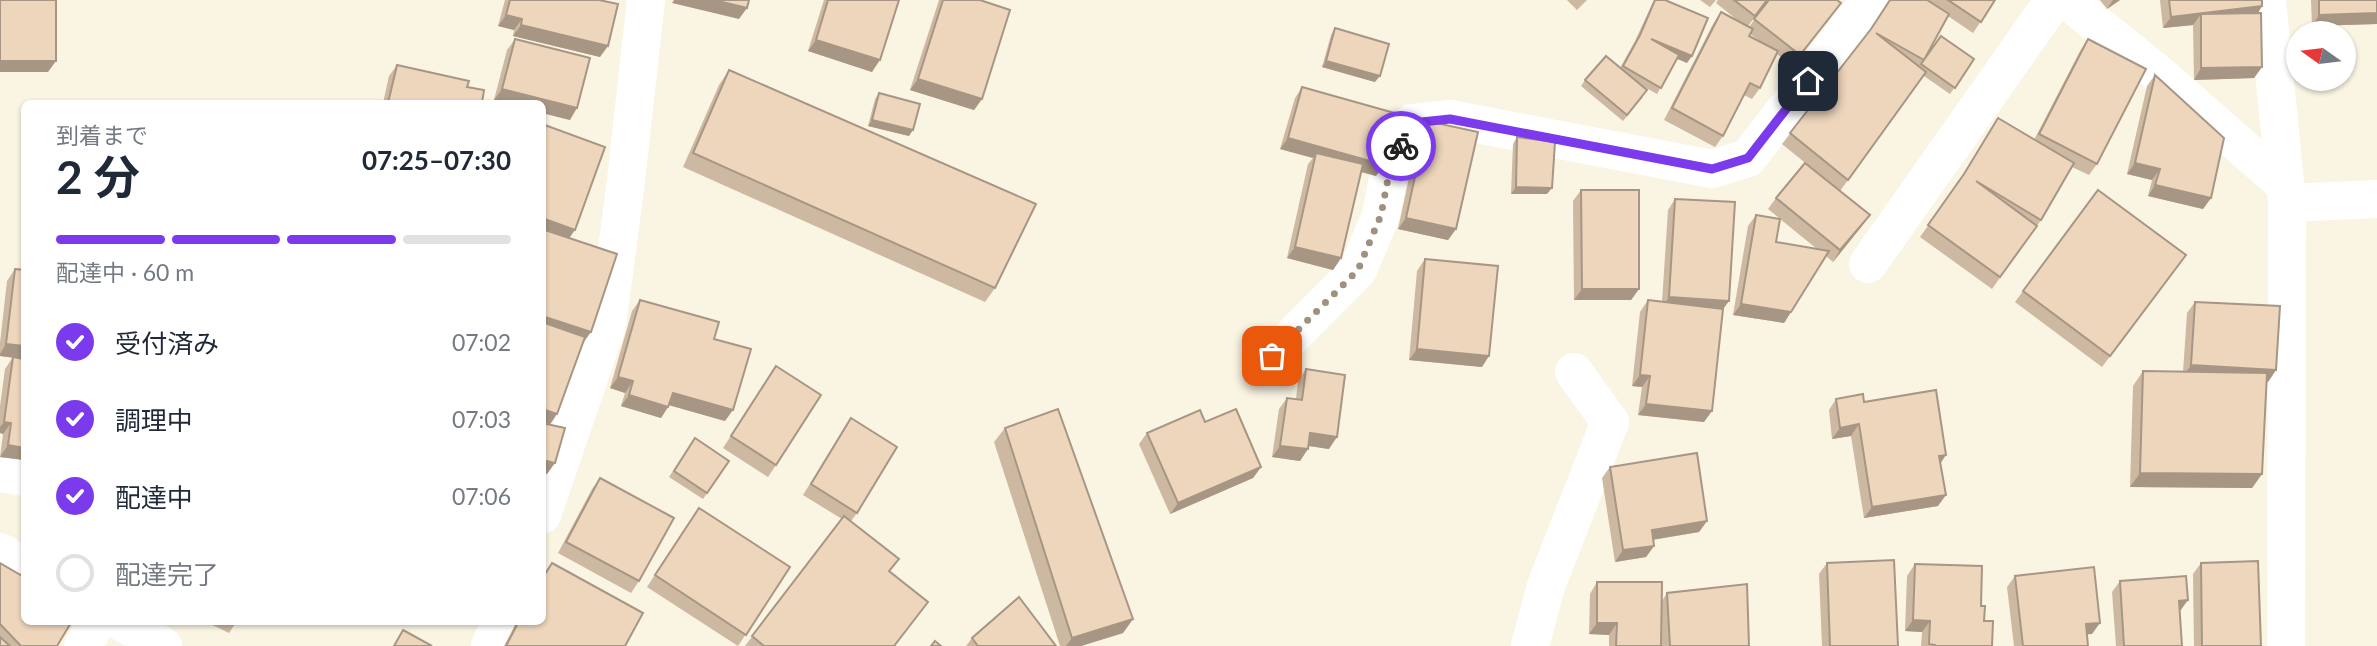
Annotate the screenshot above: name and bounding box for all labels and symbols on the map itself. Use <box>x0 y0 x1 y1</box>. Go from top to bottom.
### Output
north arrow <box>2286 21 2356 91</box>
pin <box>1778 51 1838 111</box>
courier <box>1366 111 1436 181</box>
pin <box>1242 326 1302 386</box>

